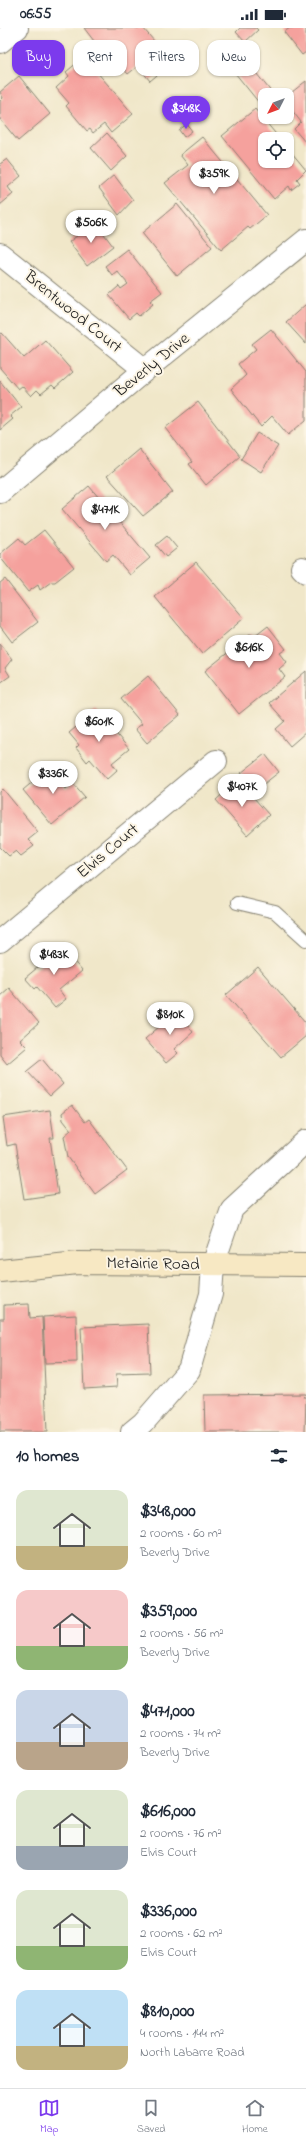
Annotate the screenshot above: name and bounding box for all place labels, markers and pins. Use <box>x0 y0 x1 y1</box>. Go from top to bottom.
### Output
pin: $348K <box>158 96 214 130</box>
pin: $359K <box>186 161 242 195</box>
pin: $506K <box>63 210 119 244</box>
pin: $471K <box>77 497 133 531</box>
pin: $616K <box>221 635 277 669</box>
pin: $601K <box>71 709 127 743</box>
pin: $336K <box>25 761 81 795</box>
pin: $407K <box>214 774 270 808</box>
pin: $483K <box>26 942 82 976</box>
pin: $810K <box>142 1002 198 1036</box>

